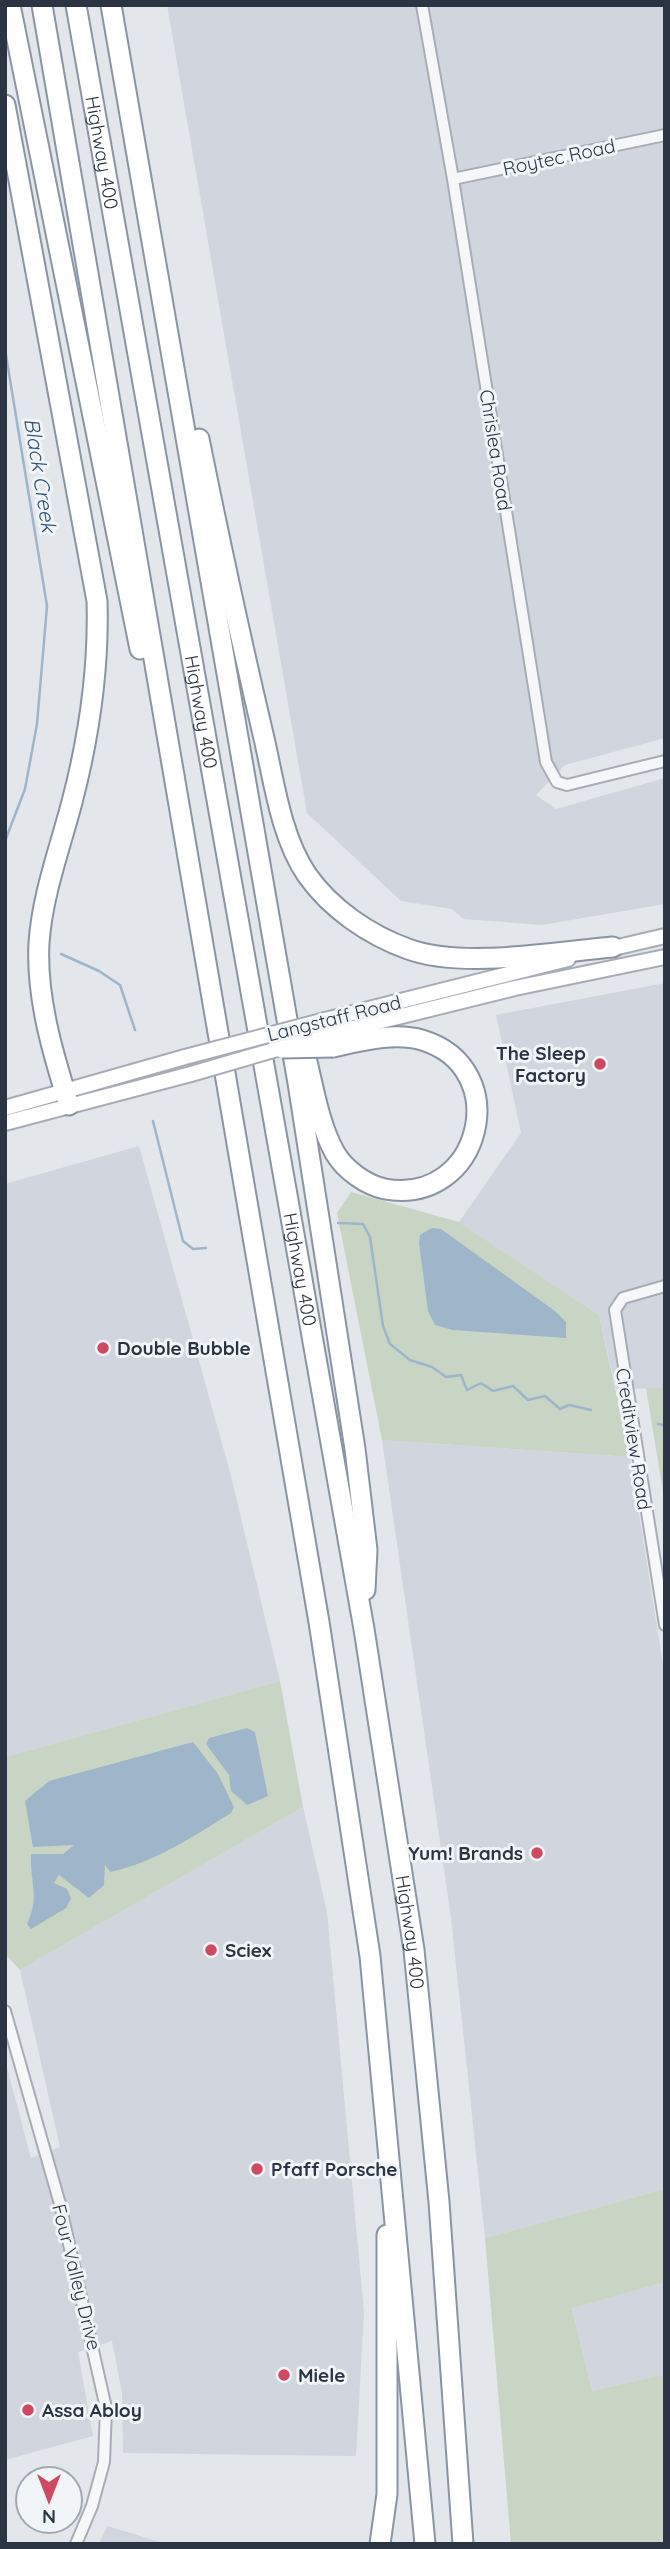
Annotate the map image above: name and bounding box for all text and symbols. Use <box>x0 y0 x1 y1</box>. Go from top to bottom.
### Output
street label: Highway 400 <box>80 94 124 211</box>
street label: Roytec Road <box>501 133 617 181</box>
street label: Chrislea Road <box>475 388 517 512</box>
water label: Black Creek <box>19 416 63 536</box>
street label: Highway 400 <box>180 653 223 771</box>
street label: Langstaff Road <box>265 990 403 1046</box>
place label: The Sleep Factory <box>496 1041 586 1087</box>
marker: The Sleep Factory <box>592 1056 608 1072</box>
street label: Highway 400 <box>278 1211 322 1328</box>
place label: Double Bubble <box>117 1336 251 1360</box>
marker: Double Bubble <box>95 1340 111 1356</box>
street label: Creditview Road <box>611 1366 657 1512</box>
place label: Yum! Brands <box>408 1841 523 1865</box>
marker: Yum! Brands <box>529 1845 545 1861</box>
street label: Highway 400 <box>390 1873 430 1990</box>
place label: Sciex <box>225 1938 271 1962</box>
marker: Sciex <box>203 1942 219 1958</box>
place label: Pfaff Porsche <box>271 2157 398 2181</box>
marker: Pfaff Porsche <box>249 2161 265 2177</box>
street label: Four Valley Drive <box>47 2201 107 2353</box>
place label: Miele <box>298 2363 345 2387</box>
marker: Miele <box>276 2367 292 2383</box>
place label: Assa Abloy <box>42 2398 142 2422</box>
marker: Assa Abloy <box>20 2402 36 2418</box>
north arrow <box>14 2465 84 2535</box>
text: N <box>42 2505 56 2529</box>

